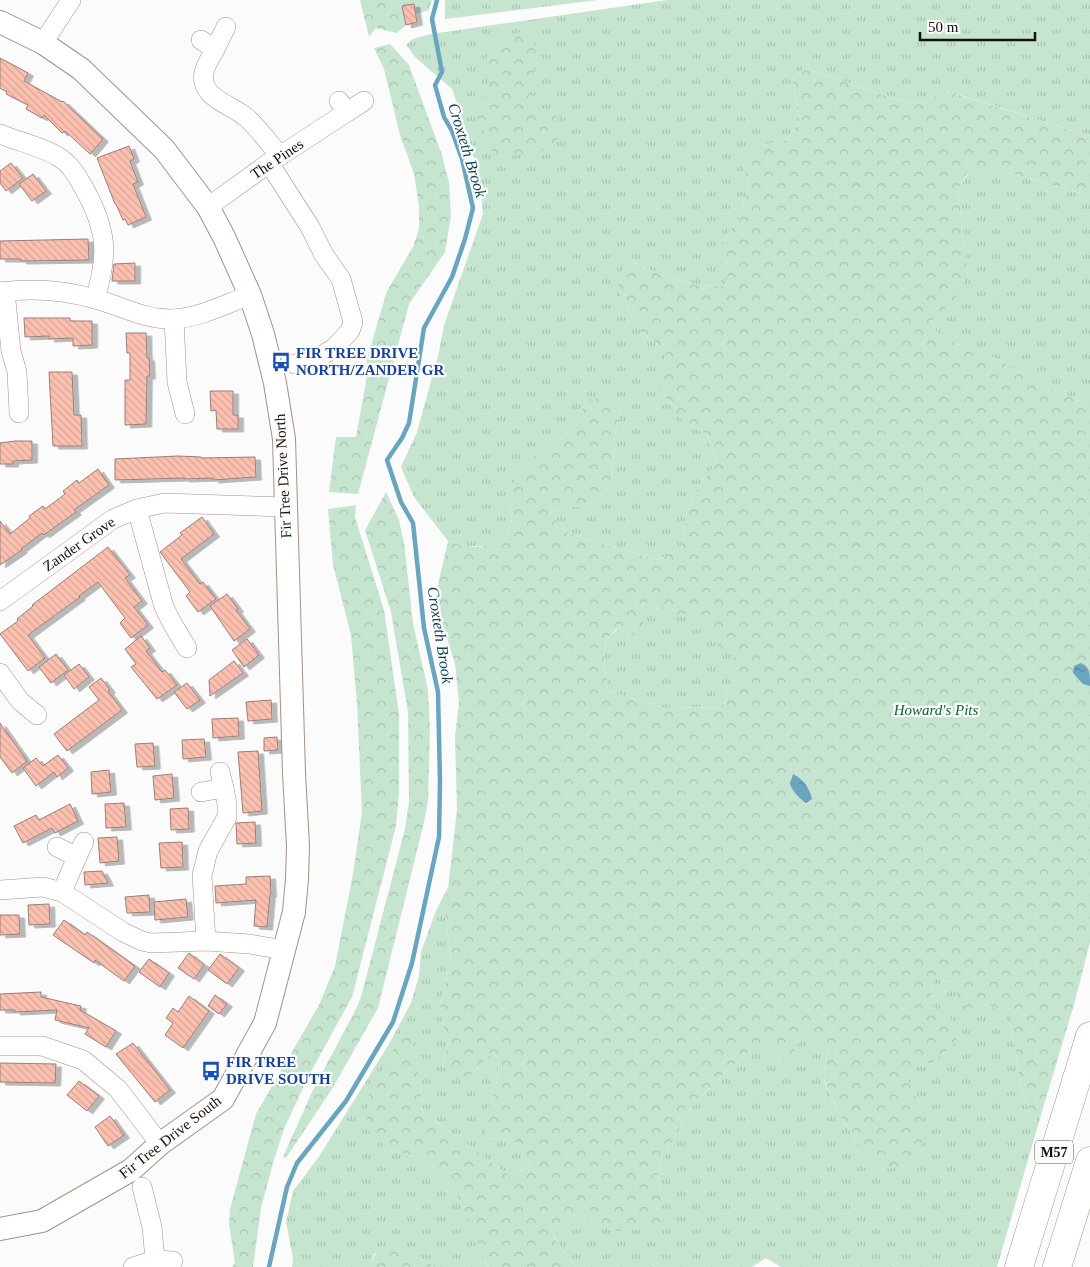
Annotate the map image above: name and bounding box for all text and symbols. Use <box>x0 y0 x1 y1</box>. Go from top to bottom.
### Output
scale bar <box>920 10 1035 42</box>
text: 50 m <box>928 19 959 35</box>
water label: Croxteth Brook <box>445 101 490 200</box>
street label: The Pines <box>248 136 306 182</box>
place label: FIR TREE DRIVE NORTH/ZANDER GR <box>296 345 444 378</box>
bus stop icon: FIR TREE DRIVE NORTH/ZANDER GR <box>270 351 292 373</box>
street label: Fir Tree Drive North <box>272 413 294 539</box>
street label: Zander Grove <box>40 513 118 575</box>
water label: Croxteth Brook <box>424 585 457 686</box>
park label: Howard's Pits <box>893 702 979 718</box>
place label: FIR TREE DRIVE SOUTH <box>226 1054 331 1087</box>
bus stop icon: FIR TREE DRIVE SOUTH <box>200 1060 222 1082</box>
street label: Fir Tree Drive South <box>116 1092 224 1182</box>
road number: M57 <box>1035 1140 1073 1164</box>

